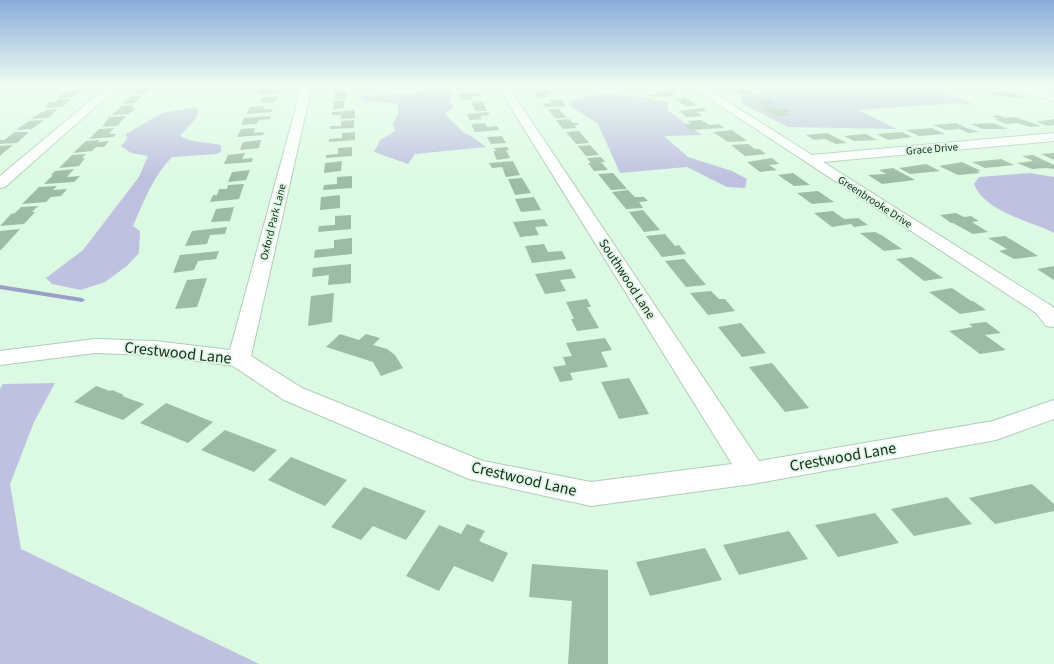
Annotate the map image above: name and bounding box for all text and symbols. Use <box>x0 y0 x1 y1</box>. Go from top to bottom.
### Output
street label: Grace Drive <box>905 139 959 159</box>
street label: Greenbrooke Drive <box>835 172 916 232</box>
street label: Oxford Park Lane <box>256 182 290 262</box>
street label: Southwood Lane <box>594 235 660 323</box>
street label: Crestwood Lane <box>123 336 233 370</box>
street label: Crestwood Lane <box>788 437 898 477</box>
street label: Crestwood Lane <box>469 456 579 502</box>

